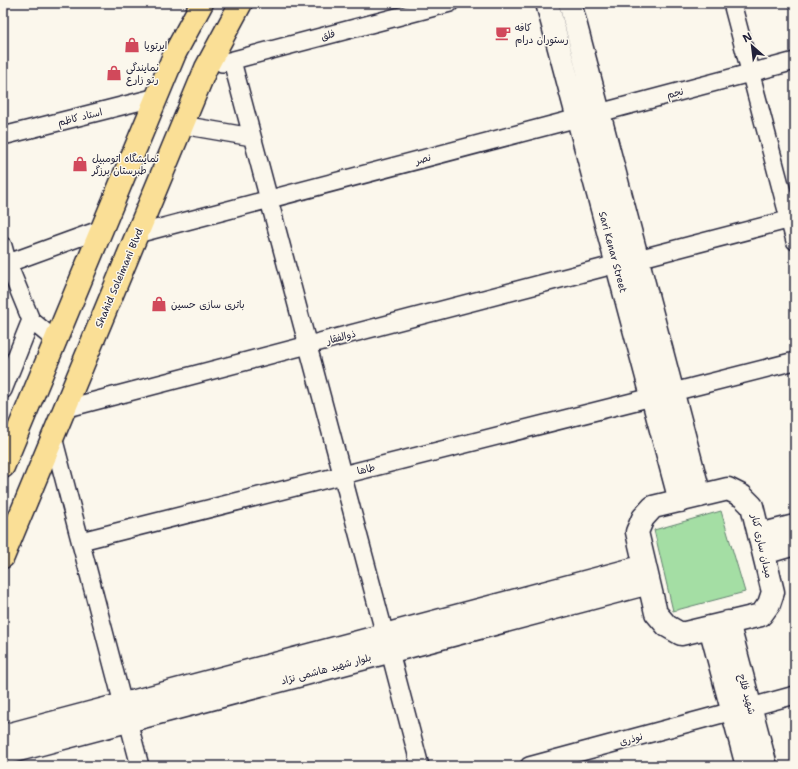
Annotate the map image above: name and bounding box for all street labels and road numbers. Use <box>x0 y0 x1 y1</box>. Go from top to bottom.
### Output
street label: فلق <box>319 27 337 43</box>
street label: نجم <box>665 84 685 102</box>
street label: استاد کاظم <box>56 105 104 130</box>
street label: نصر <box>413 151 432 168</box>
street label: Sari Kenar Street <box>596 210 630 294</box>
street label: Shahid Soleimani Blvd <box>92 226 146 330</box>
street label: ذوالفقار <box>324 327 357 347</box>
street label: طاها <box>356 460 376 478</box>
street label: میدان ساری کنار <box>748 512 776 579</box>
street label: بلوار شهید هاشمی نژاد <box>279 651 373 688</box>
street label: شهید فلاح <box>734 672 759 716</box>
street label: نوذری <box>618 730 644 748</box>

